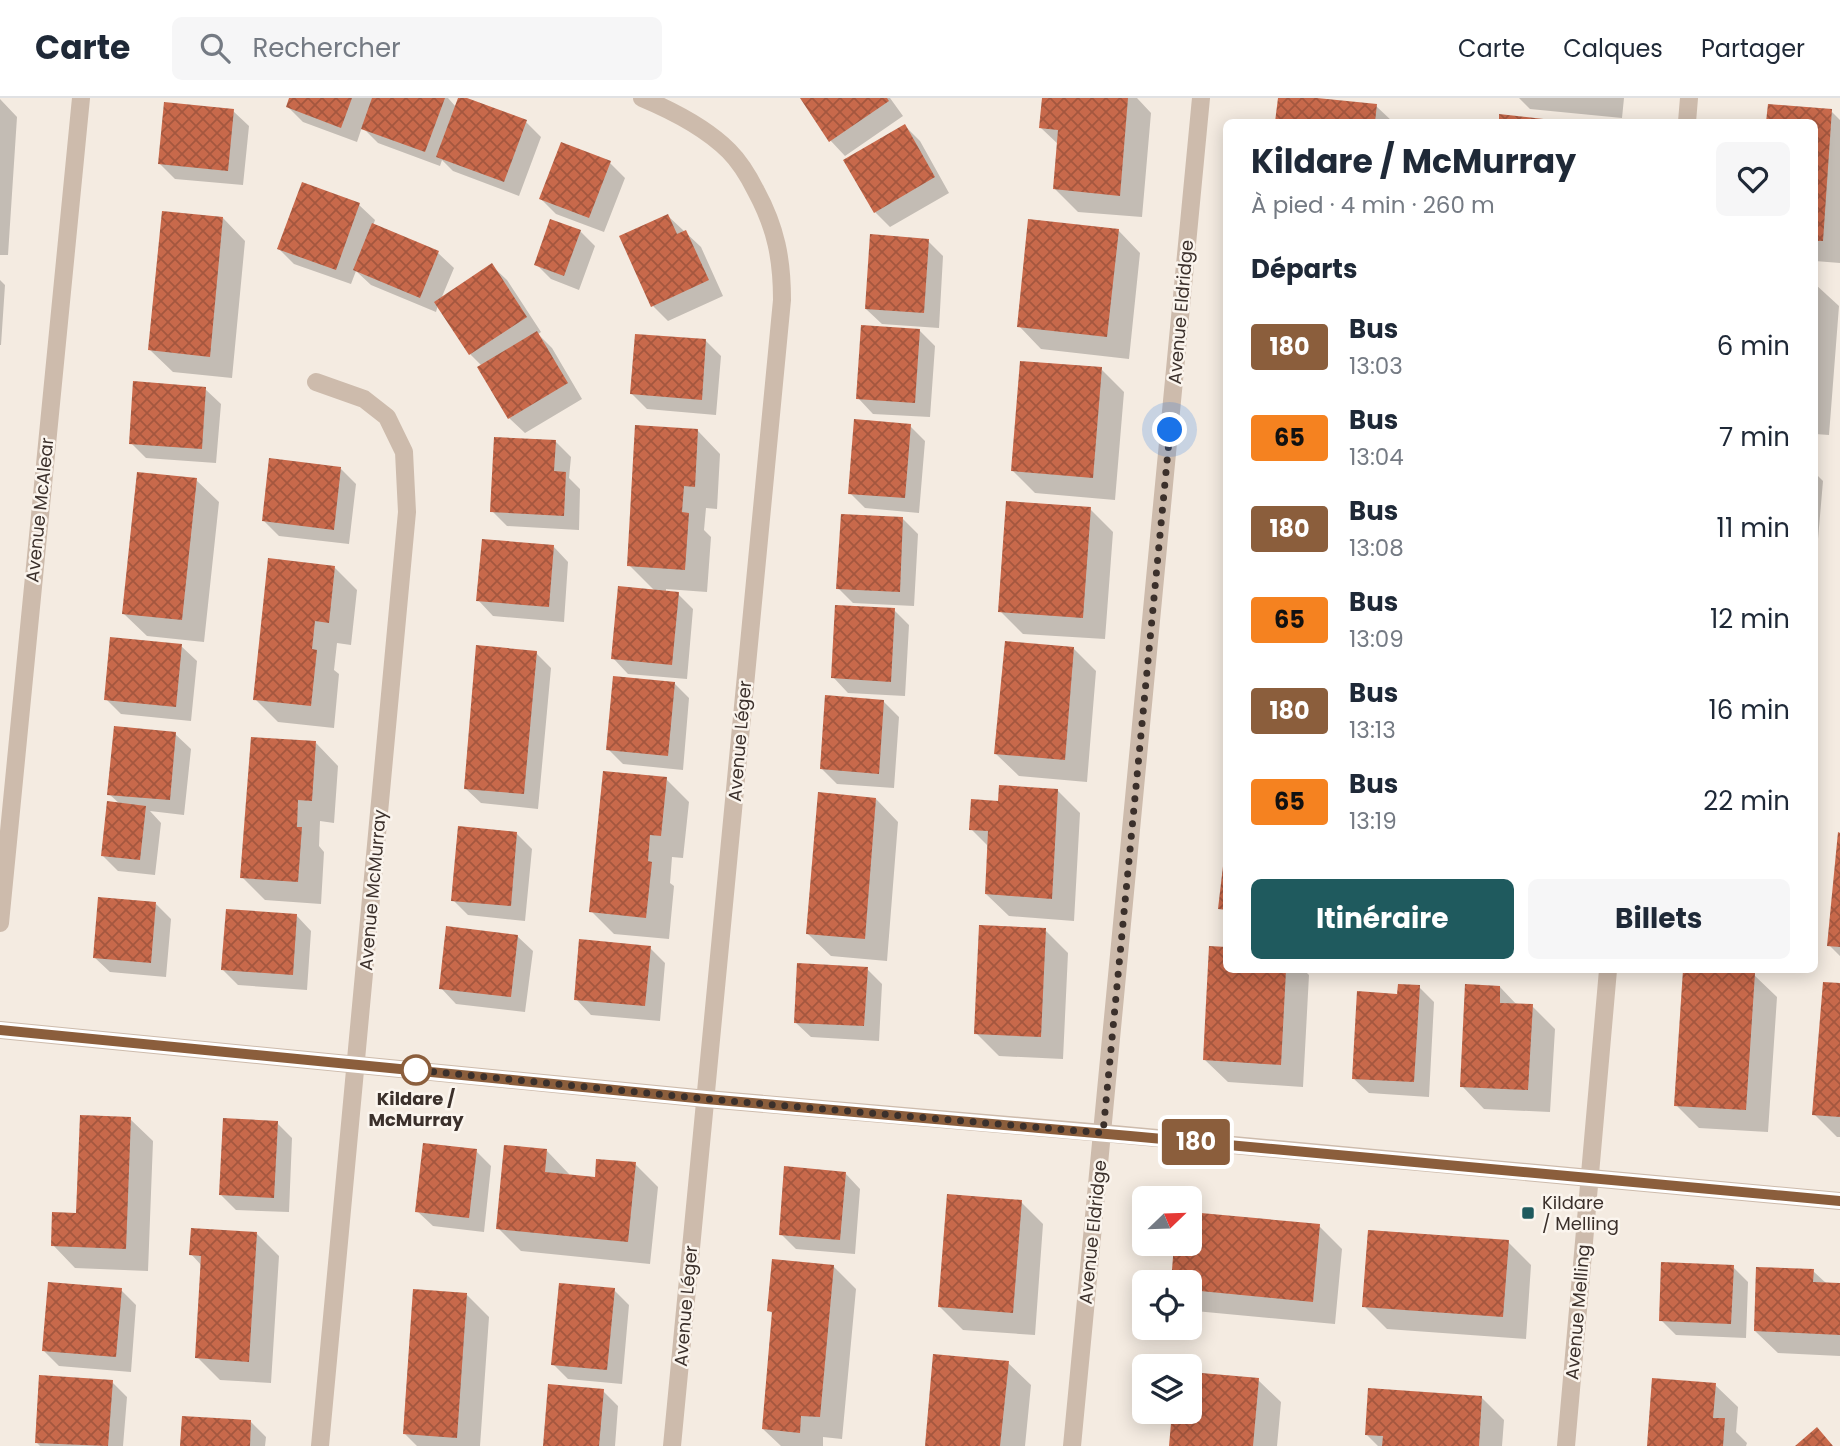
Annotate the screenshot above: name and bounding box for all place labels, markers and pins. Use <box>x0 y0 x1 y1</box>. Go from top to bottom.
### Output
marker: Kildare / McMurray <box>401 1055 431 1085</box>
place label: Kildare / McMurray <box>368 1086 464 1132</box>
place label: Kildare / Melling <box>1542 1190 1619 1236</box>
marker: Kildare / Melling <box>1520 1205 1536 1221</box>

